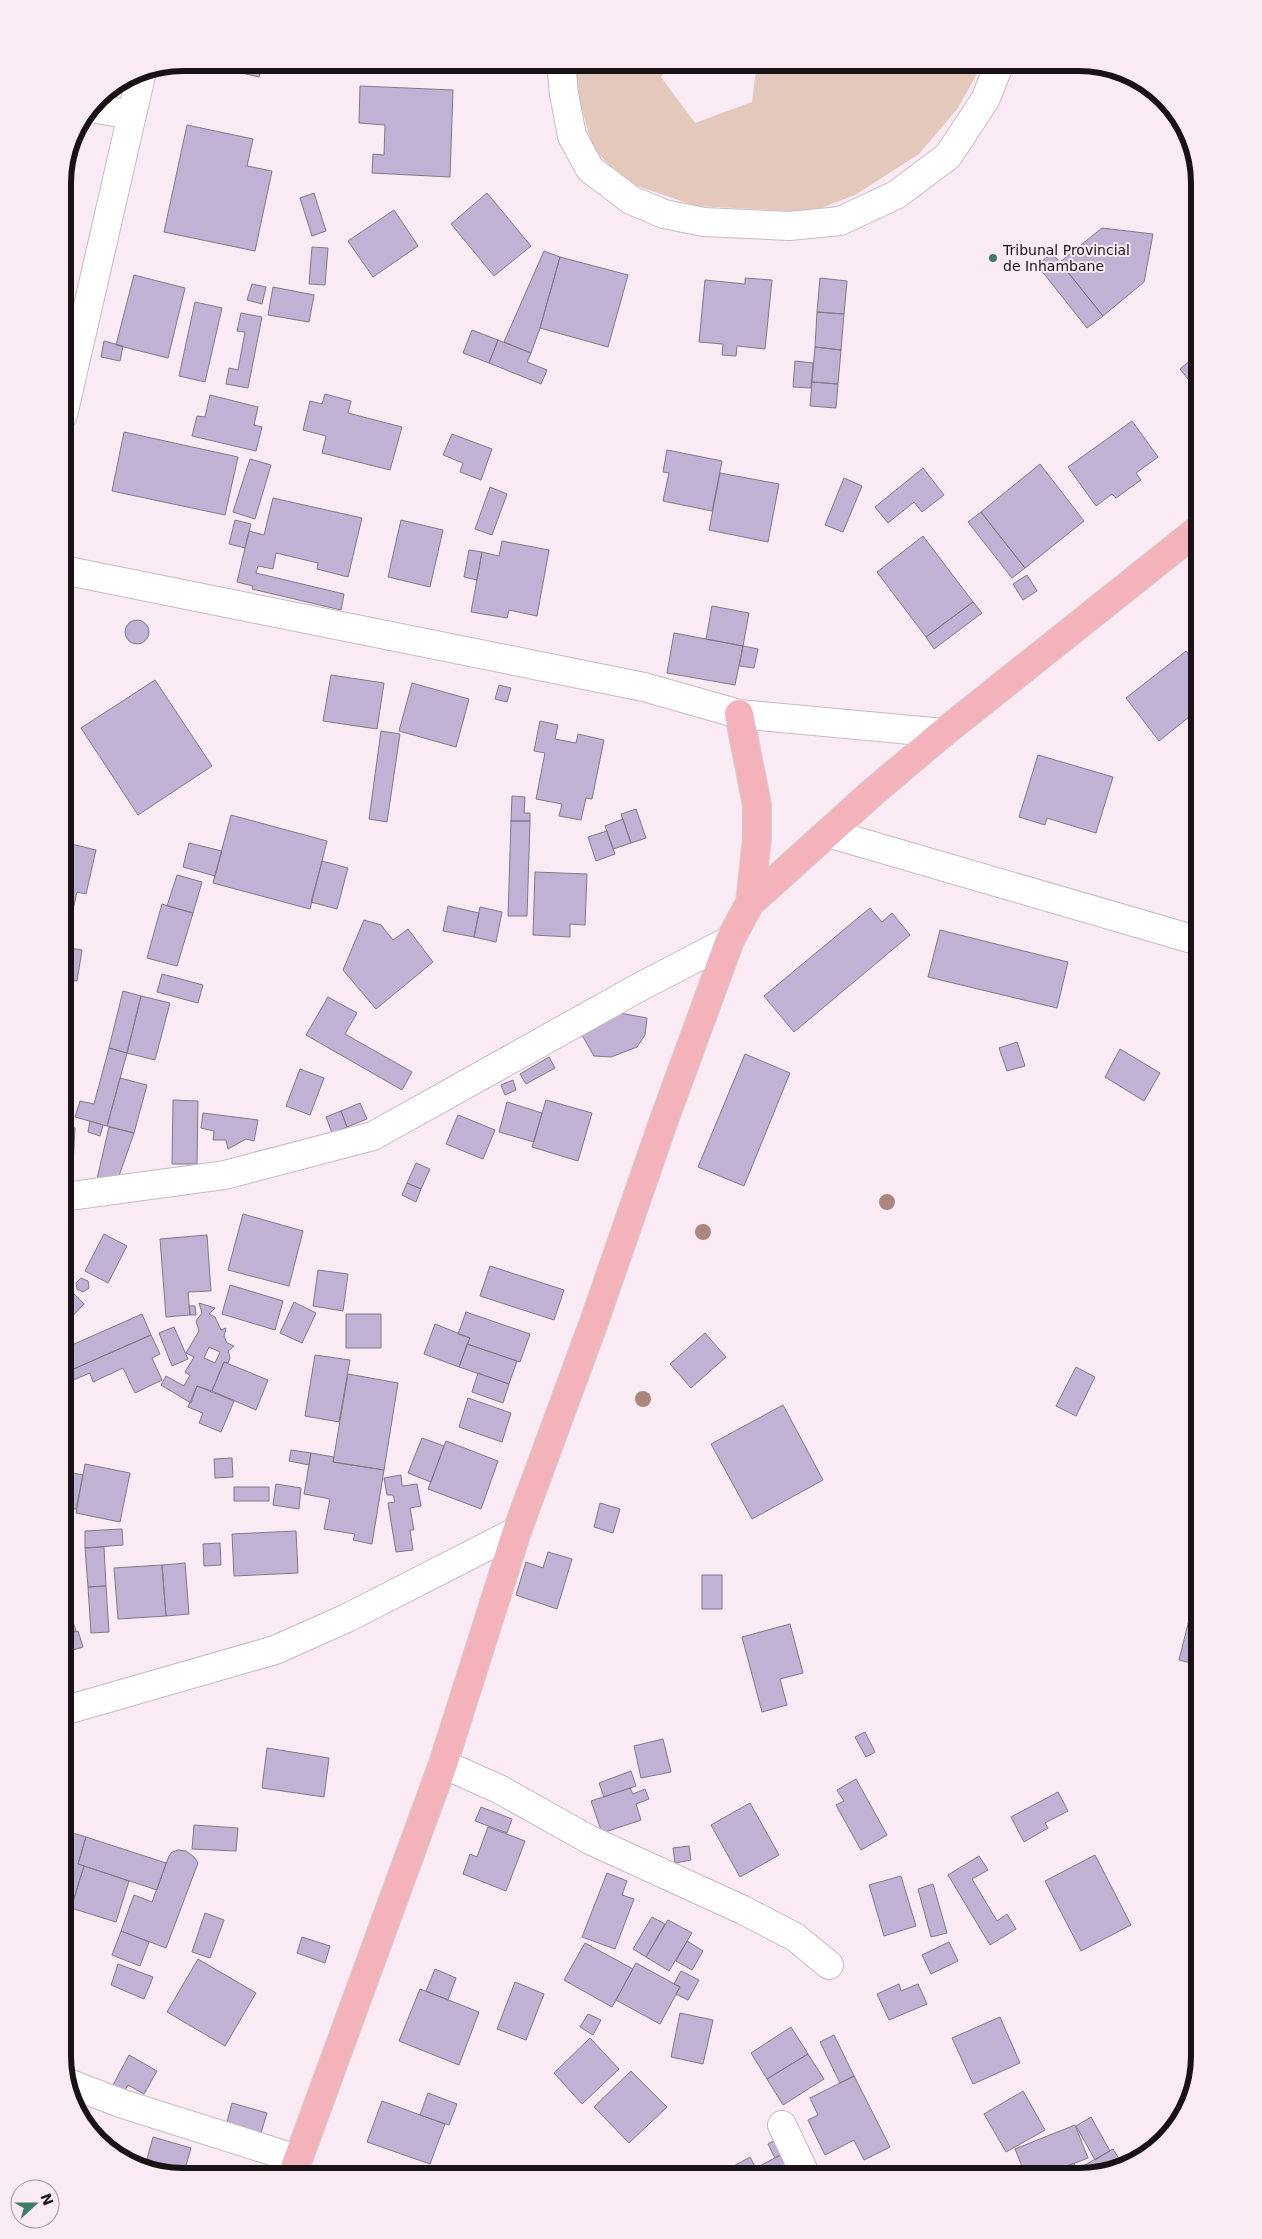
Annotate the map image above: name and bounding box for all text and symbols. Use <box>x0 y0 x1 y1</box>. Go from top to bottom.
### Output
place label: Tribunal Provincial de Inhambane <box>1002 242 1130 274</box>
marker: Tribunal Provincial de Inhambane <box>987 252 999 264</box>
north arrow <box>10 2179 60 2229</box>
text: N <box>38 2191 57 2208</box>

